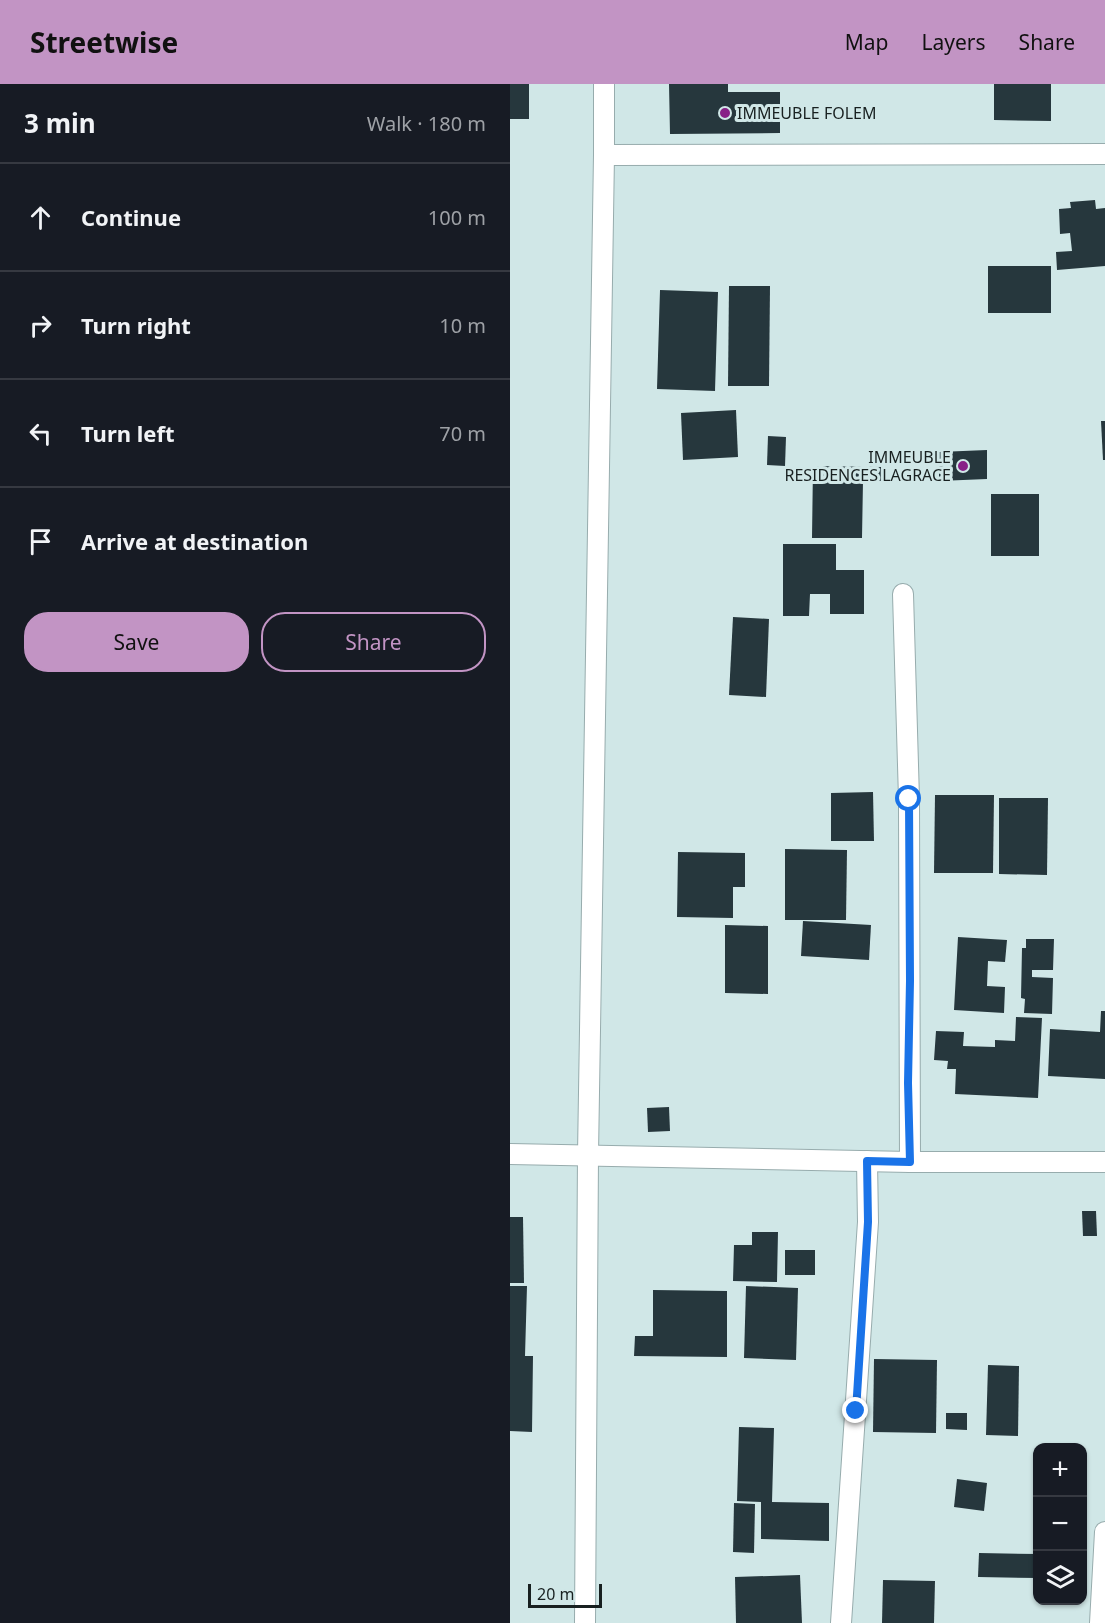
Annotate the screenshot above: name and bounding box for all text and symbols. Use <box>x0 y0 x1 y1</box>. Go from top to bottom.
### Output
text: Streetwise <box>30 23 178 61</box>
text: Map <box>845 28 889 56</box>
text: Layers <box>922 28 986 56</box>
text: Share <box>1019 28 1075 56</box>
place label: IMMEUBLE FOLEM <box>737 102 876 124</box>
text: 3 min <box>24 105 96 141</box>
marker: IMMEUBLE FOLEM <box>718 106 732 120</box>
text: Walk · 180 m <box>367 110 486 137</box>
icon: ahead <box>24 201 57 234</box>
text: Continue <box>81 202 181 232</box>
text: 100 m <box>428 204 486 231</box>
icon: right <box>24 309 57 342</box>
text: Turn right <box>81 310 191 340</box>
text: 10 m <box>439 312 486 339</box>
icon: left <box>24 417 57 450</box>
text: Turn left <box>81 418 175 448</box>
text: 70 m <box>439 420 486 447</box>
place label: IMMEUBLE RESIDENCES LAGRACE <box>784 446 951 486</box>
marker: IMMEUBLE RESIDENCES LAGRACE <box>956 459 970 473</box>
icon: arrive <box>24 525 57 558</box>
text: Arrive at destination <box>81 526 308 556</box>
button: Save <box>24 612 249 672</box>
button: Share <box>261 612 486 672</box>
route start <box>895 785 921 811</box>
route end <box>842 1397 868 1423</box>
map controls <box>1033 1443 1087 1605</box>
button: + <box>1033 1443 1087 1497</box>
button: − <box>1033 1497 1087 1551</box>
button: layers <box>1033 1551 1087 1605</box>
scale bar <box>528 1581 602 1608</box>
text: 20 m <box>537 1583 574 1605</box>

